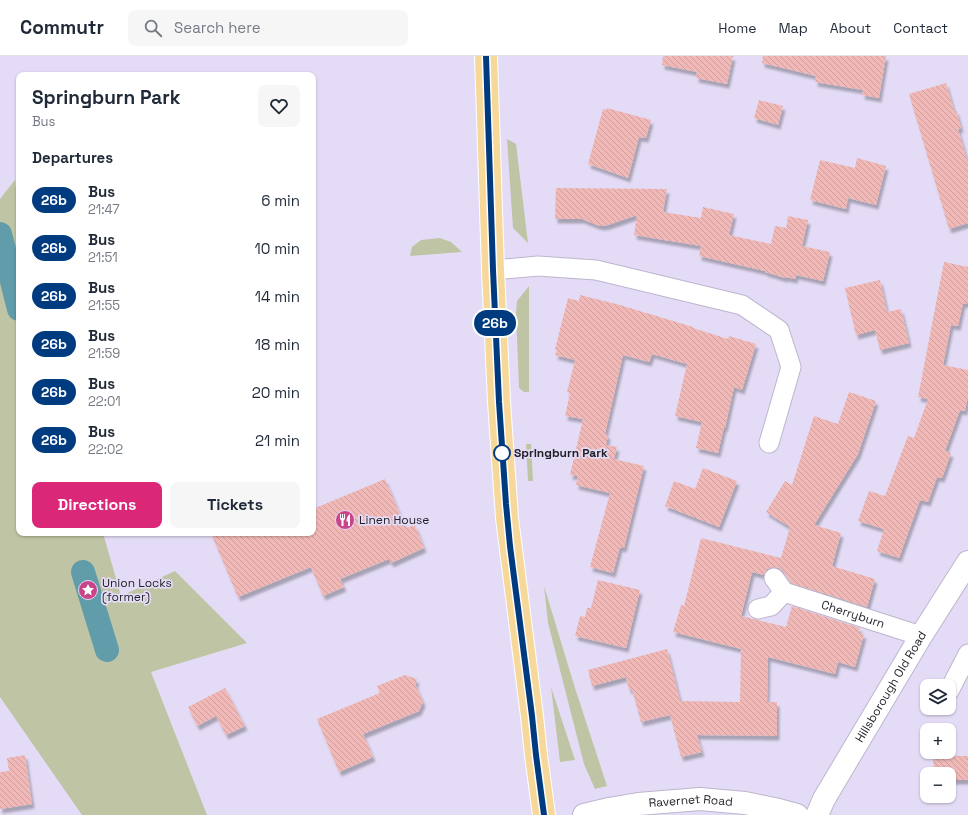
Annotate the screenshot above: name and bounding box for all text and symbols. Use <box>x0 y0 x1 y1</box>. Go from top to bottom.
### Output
search box <box>128 10 408 46</box>
text: Commutr <box>20 15 104 40</box>
icon: search <box>142 17 164 39</box>
text: Search here <box>174 18 261 37</box>
text: Home <box>718 19 756 37</box>
text: Map <box>778 19 808 37</box>
text: About <box>830 19 871 37</box>
text: Contact <box>893 19 948 37</box>
text: Springburn Park <box>32 85 180 110</box>
button: heart <box>258 85 300 127</box>
text: Bus <box>32 113 55 130</box>
text: Departures <box>32 148 113 167</box>
text: Bus <box>88 182 115 201</box>
text: 26b <box>41 191 67 209</box>
text: 6 min <box>261 191 300 210</box>
text: 21:47 <box>88 201 120 218</box>
text: Bus <box>88 230 115 249</box>
text: 26b <box>41 239 67 257</box>
text: 10 min <box>254 239 300 258</box>
text: 21:51 <box>88 249 118 266</box>
text: Bus <box>88 278 115 297</box>
text: 26b <box>41 287 67 305</box>
text: 14 min <box>255 287 300 306</box>
text: 21:55 <box>88 297 120 314</box>
line badge: 26b <box>472 310 518 336</box>
text: 26b <box>482 314 508 332</box>
text: Bus <box>88 326 115 345</box>
text: 26b <box>41 335 67 353</box>
text: 18 min <box>255 335 300 354</box>
text: 21:59 <box>88 345 120 362</box>
text: Bus <box>88 374 115 393</box>
text: 26b <box>41 383 67 401</box>
text: 20 min <box>252 383 300 402</box>
text: 22:01 <box>88 393 121 410</box>
text: Bus <box>88 422 115 441</box>
text: 26b <box>41 431 67 449</box>
text: 21 min <box>255 431 300 450</box>
text: 22:02 <box>88 441 123 458</box>
marker: Springburn Park <box>493 444 511 462</box>
place label: Springburn Park <box>514 445 608 461</box>
button: Directions <box>32 482 162 528</box>
button: Tickets <box>170 482 300 528</box>
restaurant icon: Linen House <box>334 509 356 531</box>
place label: Linen House <box>359 512 429 528</box>
place label: Union Locks (former) <box>102 575 172 605</box>
place icon: Union Locks (former) <box>77 579 99 601</box>
street label: Cherryburn <box>819 597 887 632</box>
street label: Hillsborough Old Road <box>851 628 930 745</box>
map controls <box>920 679 956 803</box>
button: layers <box>920 679 956 715</box>
button: + <box>920 723 956 759</box>
button: − <box>920 767 956 803</box>
street label: Ravernet Road <box>648 791 733 811</box>

